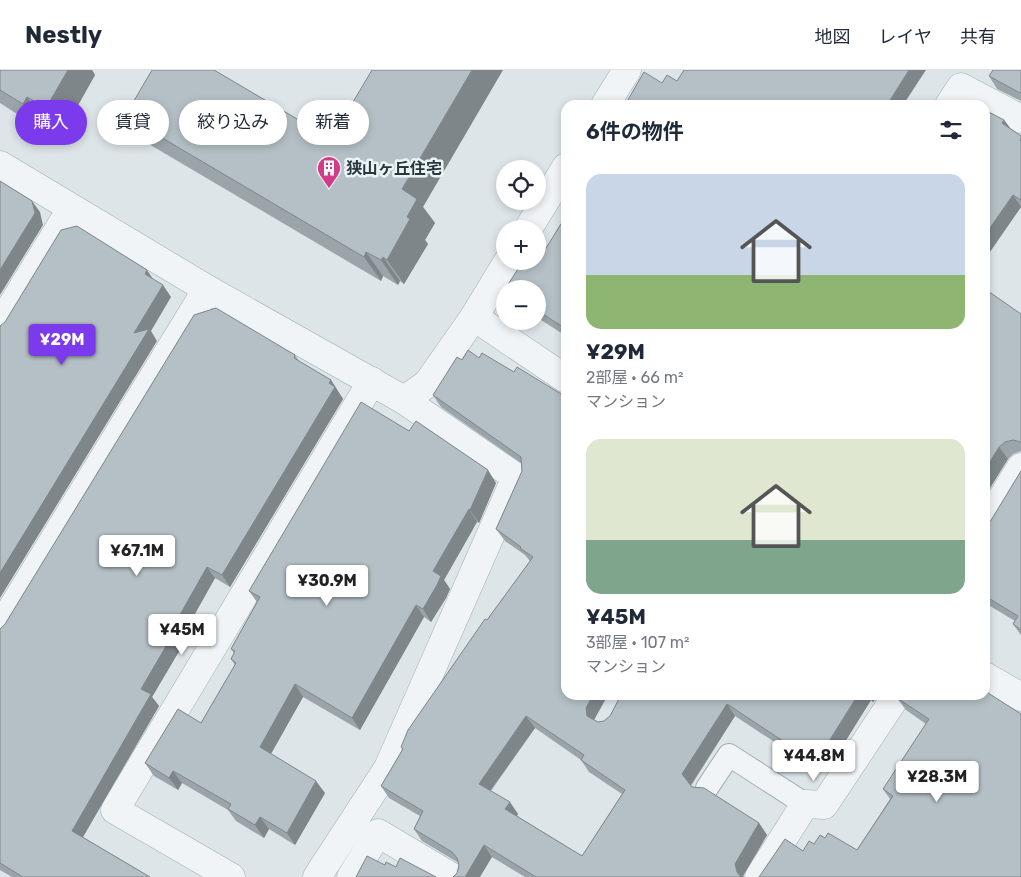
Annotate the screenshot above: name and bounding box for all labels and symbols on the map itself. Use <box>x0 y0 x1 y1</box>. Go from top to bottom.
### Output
building icon: 狭山ヶ丘住宅 <box>316 155 342 189</box>
place label: 狭山ヶ丘住宅 <box>346 159 442 178</box>
pin: ¥29M <box>32 324 92 366</box>
pin: ¥67.1M <box>96 534 178 577</box>
pin: ¥30.9M <box>286 564 368 607</box>
pin: ¥45M <box>152 614 212 656</box>
pin: ¥44.8M <box>773 740 855 782</box>
pin: ¥28.3M <box>896 760 978 803</box>

